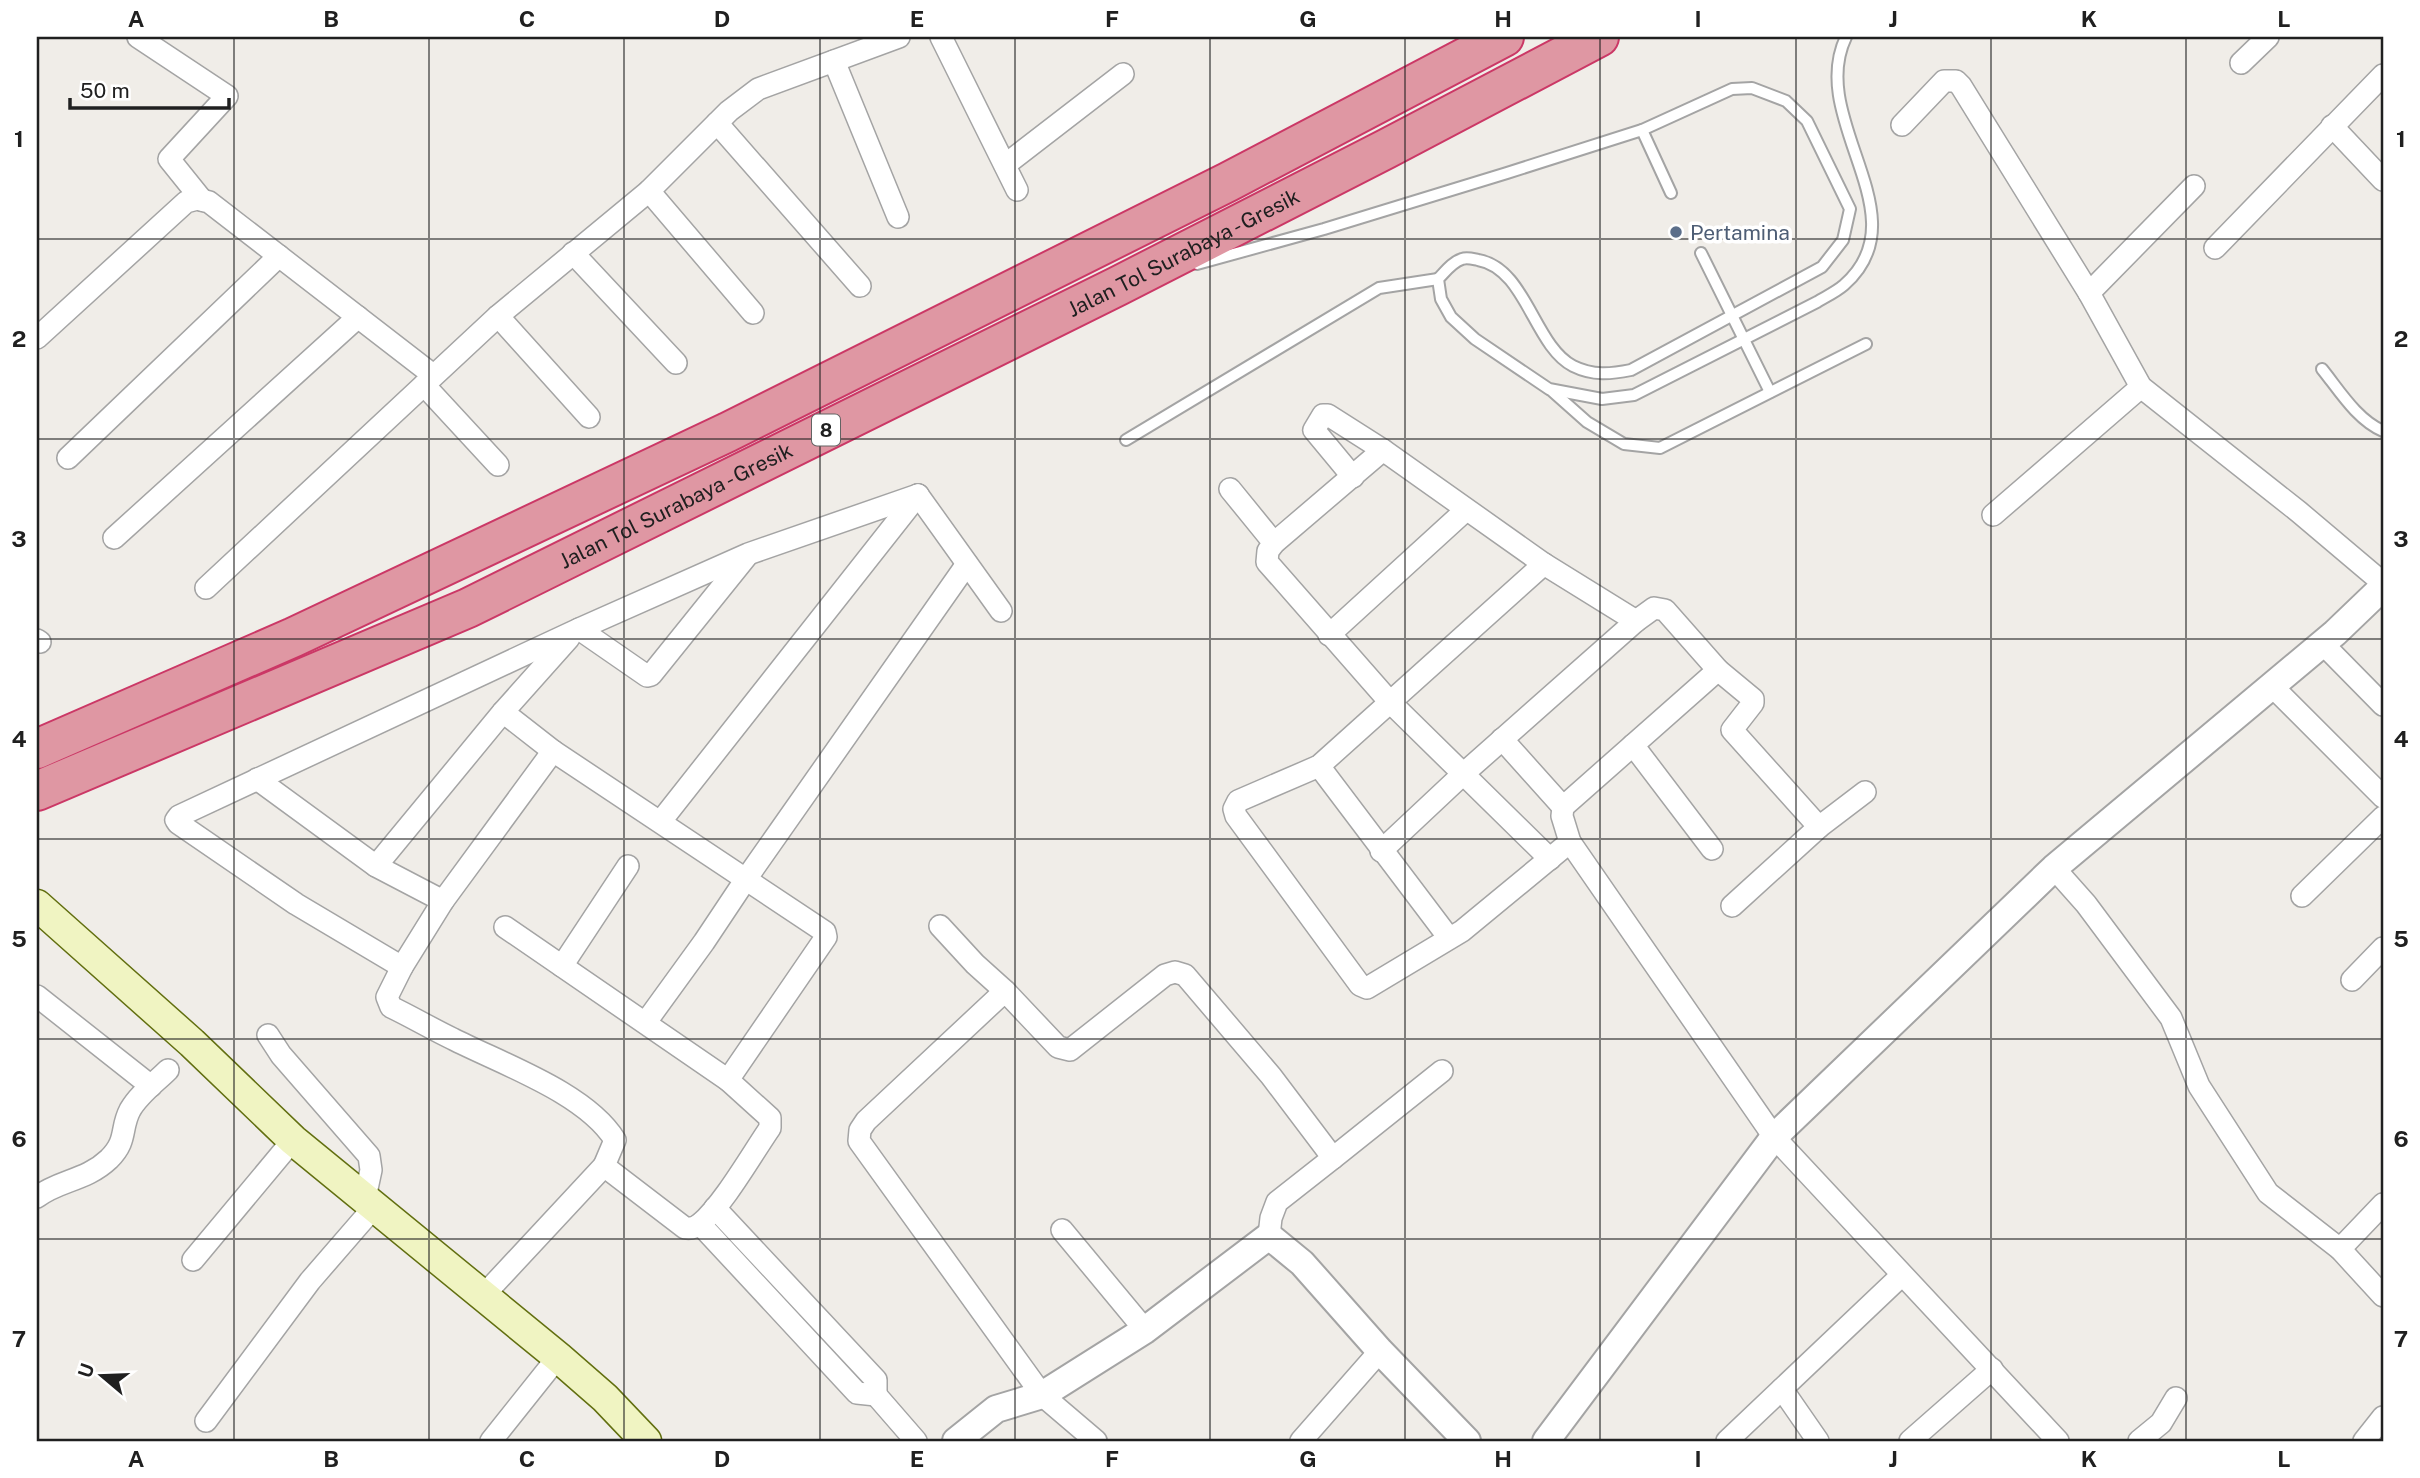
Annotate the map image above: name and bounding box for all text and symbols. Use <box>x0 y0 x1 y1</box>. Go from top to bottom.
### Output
text: A <box>128 5 145 32</box>
text: B <box>323 5 339 32</box>
text: C <box>519 5 535 32</box>
text: D <box>714 5 730 32</box>
text: E <box>910 5 924 32</box>
text: F <box>1105 5 1119 32</box>
text: G <box>1299 5 1317 32</box>
text: H <box>1494 5 1512 32</box>
text: I <box>1694 5 1702 32</box>
text: J <box>1888 5 1898 32</box>
text: K <box>2081 5 2097 32</box>
text: L <box>2277 5 2291 32</box>
scale bar <box>70 66 229 110</box>
text: 50 m <box>80 78 130 103</box>
text: 1 <box>14 125 24 152</box>
text: 1 <box>2396 125 2406 152</box>
street label: Jalan Tol Surabaya - Gresik <box>1063 183 1304 322</box>
place label: Pertamina <box>1690 220 1790 245</box>
marker: Pertamina <box>1668 224 1684 240</box>
text: 2 <box>12 325 26 352</box>
text: 2 <box>2394 325 2408 352</box>
road number: 8 <box>812 414 840 446</box>
street label: Jalan Tol Surabaya - Gresik <box>555 437 797 573</box>
text: 3 <box>11 525 27 552</box>
text: 3 <box>2393 525 2409 552</box>
text: 4 <box>11 725 27 752</box>
text: 4 <box>2393 725 2409 752</box>
text: 5 <box>11 925 27 952</box>
text: 5 <box>2393 925 2409 952</box>
text: 6 <box>11 1125 27 1152</box>
text: 6 <box>2393 1125 2409 1152</box>
text: 7 <box>12 1325 26 1352</box>
text: 7 <box>2394 1325 2408 1352</box>
north arrow <box>66 1342 136 1412</box>
text: U <box>73 1360 99 1381</box>
text: A <box>128 1445 145 1472</box>
text: B <box>323 1445 339 1472</box>
text: C <box>519 1445 535 1472</box>
text: D <box>714 1445 730 1472</box>
text: E <box>910 1445 924 1472</box>
text: F <box>1105 1445 1119 1472</box>
text: G <box>1299 1445 1317 1472</box>
text: H <box>1494 1445 1512 1472</box>
text: I <box>1694 1445 1702 1472</box>
text: J <box>1888 1445 1898 1472</box>
text: K <box>2081 1445 2097 1472</box>
text: L <box>2277 1445 2291 1472</box>

